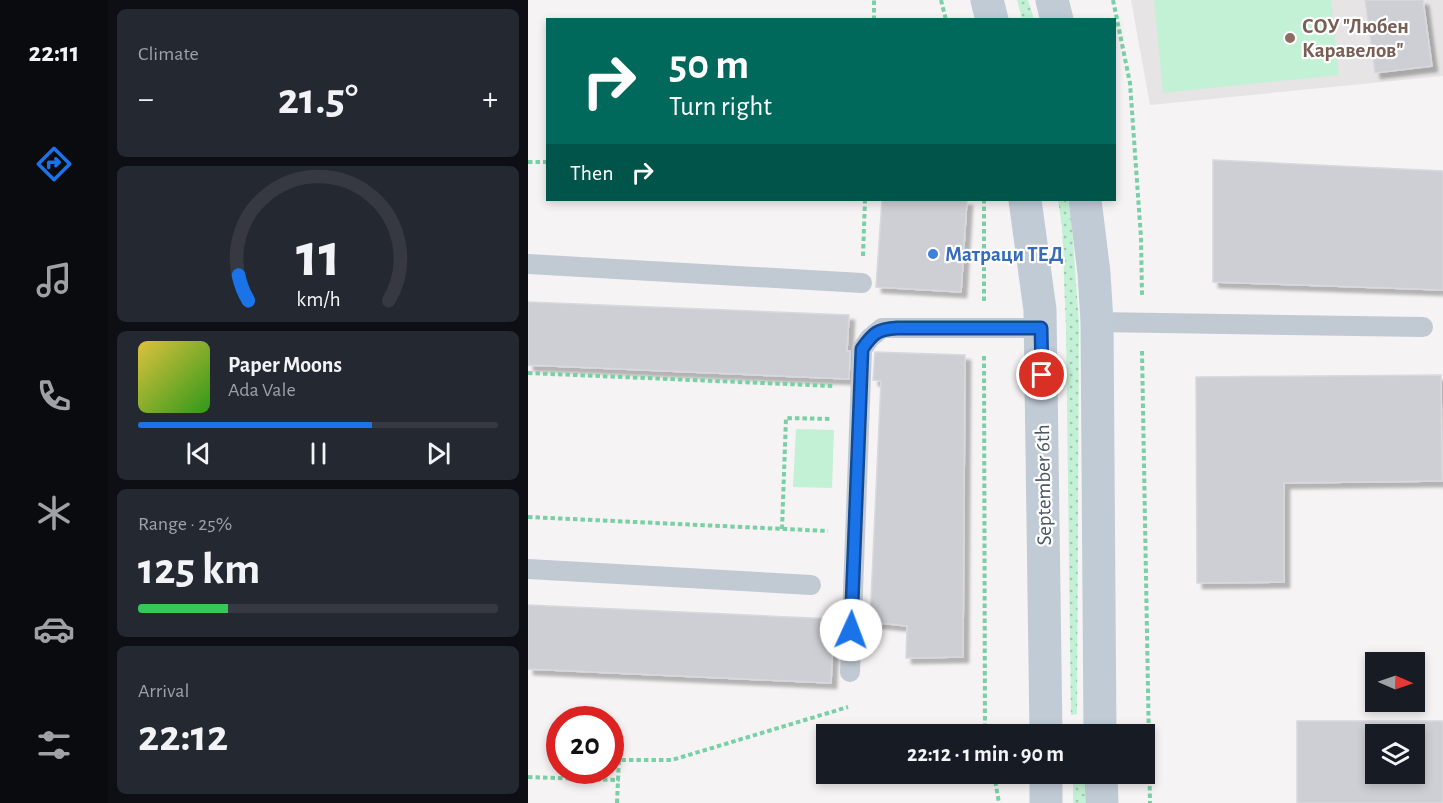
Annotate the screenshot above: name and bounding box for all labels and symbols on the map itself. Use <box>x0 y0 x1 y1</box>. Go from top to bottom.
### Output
place label: СОУ "Любен Каравелов" <box>1302 16 1409 61</box>
marker: СОУ "Любен Каравелов" <box>1283 31 1297 45</box>
place label: Матраци ТЕД <box>945 244 1063 265</box>
marker: Матраци ТЕД <box>926 247 940 261</box>
pin <box>1016 349 1067 400</box>
street label: September 6th <box>1032 424 1055 546</box>
position arrow <box>819 598 883 662</box>
north arrow <box>1365 652 1425 712</box>
speed limit sign: 20 <box>546 706 624 784</box>

